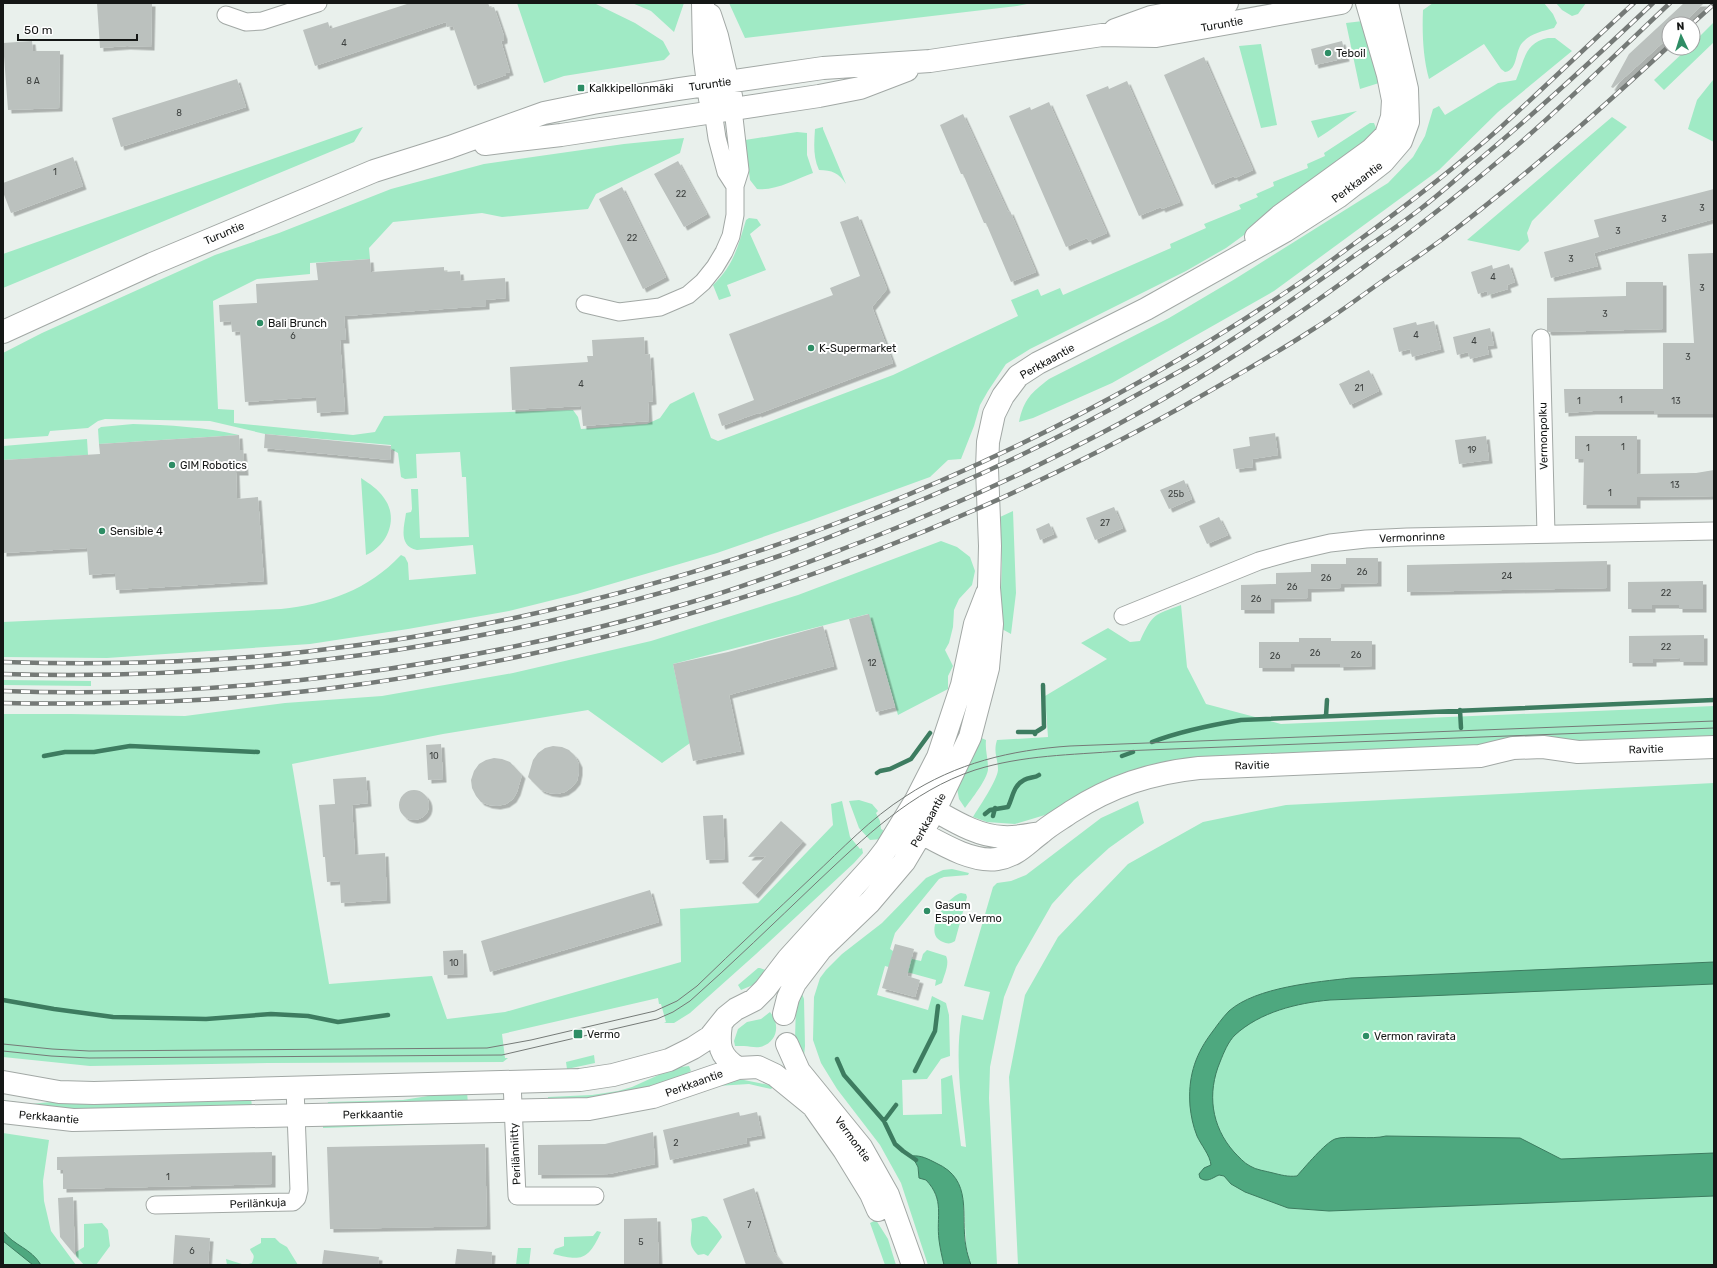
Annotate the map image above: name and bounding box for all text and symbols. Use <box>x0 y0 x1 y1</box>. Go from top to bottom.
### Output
street label: Turuntie <box>1200 14 1244 35</box>
scale bar <box>18 16 137 42</box>
north arrow <box>1661 16 1701 56</box>
text: N <box>1676 20 1685 33</box>
text: 50 m <box>24 23 52 37</box>
house number: 4 <box>341 38 347 48</box>
place label: Teboil <box>1336 47 1366 60</box>
marker: Teboil <box>1323 48 1333 58</box>
street label: Turuntie <box>688 75 732 94</box>
house number: 8 A <box>26 76 40 86</box>
place label: Kalkkipellonmäki <box>589 82 674 95</box>
marker: Kalkkipellonmäki <box>576 83 586 93</box>
house number: 8 <box>176 108 182 118</box>
street label: Perkkaantie <box>1329 159 1385 206</box>
house number: 1 <box>53 167 57 177</box>
house number: 22 <box>676 189 686 199</box>
house number: 3 <box>1699 203 1705 213</box>
house number: 3 <box>1661 214 1667 224</box>
street label: Turuntie <box>202 219 246 248</box>
house number: 3 <box>1615 226 1621 236</box>
house number: 22 <box>627 233 637 243</box>
house number: 3 <box>1568 254 1574 264</box>
house number: 4 <box>1490 272 1496 282</box>
house number: 3 <box>1699 283 1705 293</box>
house number: 3 <box>1602 309 1608 319</box>
place label: Bali Brunch <box>268 317 327 330</box>
marker: Bali Brunch <box>255 318 265 328</box>
house number: 4 <box>1413 330 1419 340</box>
house number: 6 <box>290 331 296 341</box>
house number: 4 <box>1471 336 1477 346</box>
street label: Perkkaantie <box>1018 341 1077 382</box>
place label: K-Supermarket <box>819 342 897 355</box>
marker: K-Supermarket <box>806 343 816 353</box>
house number: 3 <box>1685 352 1691 362</box>
house number: 4 <box>578 379 584 389</box>
house number: 21 <box>1354 383 1364 393</box>
house number: 1 <box>1619 395 1623 405</box>
house number: 1 <box>1577 396 1581 406</box>
house number: 13 <box>1671 396 1681 406</box>
street label: Vermonpolku <box>1536 402 1551 470</box>
house number: 1 <box>1621 442 1625 452</box>
house number: 1 <box>1586 443 1590 453</box>
house number: 19 <box>1467 445 1477 455</box>
place label: GIM Robotics <box>180 459 247 472</box>
marker: GIM Robotics <box>167 460 177 470</box>
house number: 13 <box>1670 480 1680 490</box>
house number: 1 <box>1608 488 1612 498</box>
house number: 25b <box>1168 489 1184 499</box>
house number: 27 <box>1100 518 1110 528</box>
place label: Sensible 4 <box>110 525 163 538</box>
marker: Sensible 4 <box>97 526 107 536</box>
street label: Vermonrinne <box>1379 530 1445 545</box>
house number: 26 <box>1357 567 1368 577</box>
house number: 24 <box>1502 571 1513 581</box>
house number: 26 <box>1321 573 1332 583</box>
house number: 26 <box>1287 582 1298 592</box>
house number: 22 <box>1661 588 1671 598</box>
house number: 26 <box>1251 594 1262 604</box>
house number: 22 <box>1661 642 1671 652</box>
house number: 26 <box>1310 648 1321 658</box>
house number: 26 <box>1351 650 1362 660</box>
house number: 26 <box>1270 651 1281 661</box>
house number: 12 <box>867 658 877 668</box>
street label: Ravitie <box>1628 742 1664 757</box>
house number: 10 <box>429 751 439 761</box>
street label: Ravitie <box>1234 758 1270 773</box>
street label: Perkkaantie <box>908 791 949 850</box>
place label: Gasum Espoo Vermo <box>935 899 1002 925</box>
marker: Gasum Espoo Vermo <box>922 906 932 916</box>
house number: 10 <box>449 958 459 968</box>
marker: Vermo <box>572 1028 584 1040</box>
place label: Vermo <box>587 1028 620 1041</box>
place label: Vermon ravirata <box>1374 1030 1456 1043</box>
marker: Vermon ravirata <box>1361 1031 1371 1041</box>
street label: Perkkaantie <box>664 1067 725 1100</box>
street label: Perkkaantie <box>343 1107 403 1122</box>
street label: Perkkaantie <box>18 1108 80 1127</box>
street label: Vermontie <box>832 1114 873 1164</box>
street label: Perilänniitty <box>507 1123 524 1185</box>
house number: 2 <box>673 1138 679 1148</box>
house number: 1 <box>166 1172 170 1182</box>
street label: Perilänkuja <box>230 1196 287 1211</box>
house number: 7 <box>747 1220 752 1230</box>
house number: 5 <box>638 1237 644 1247</box>
house number: 6 <box>189 1246 195 1256</box>

